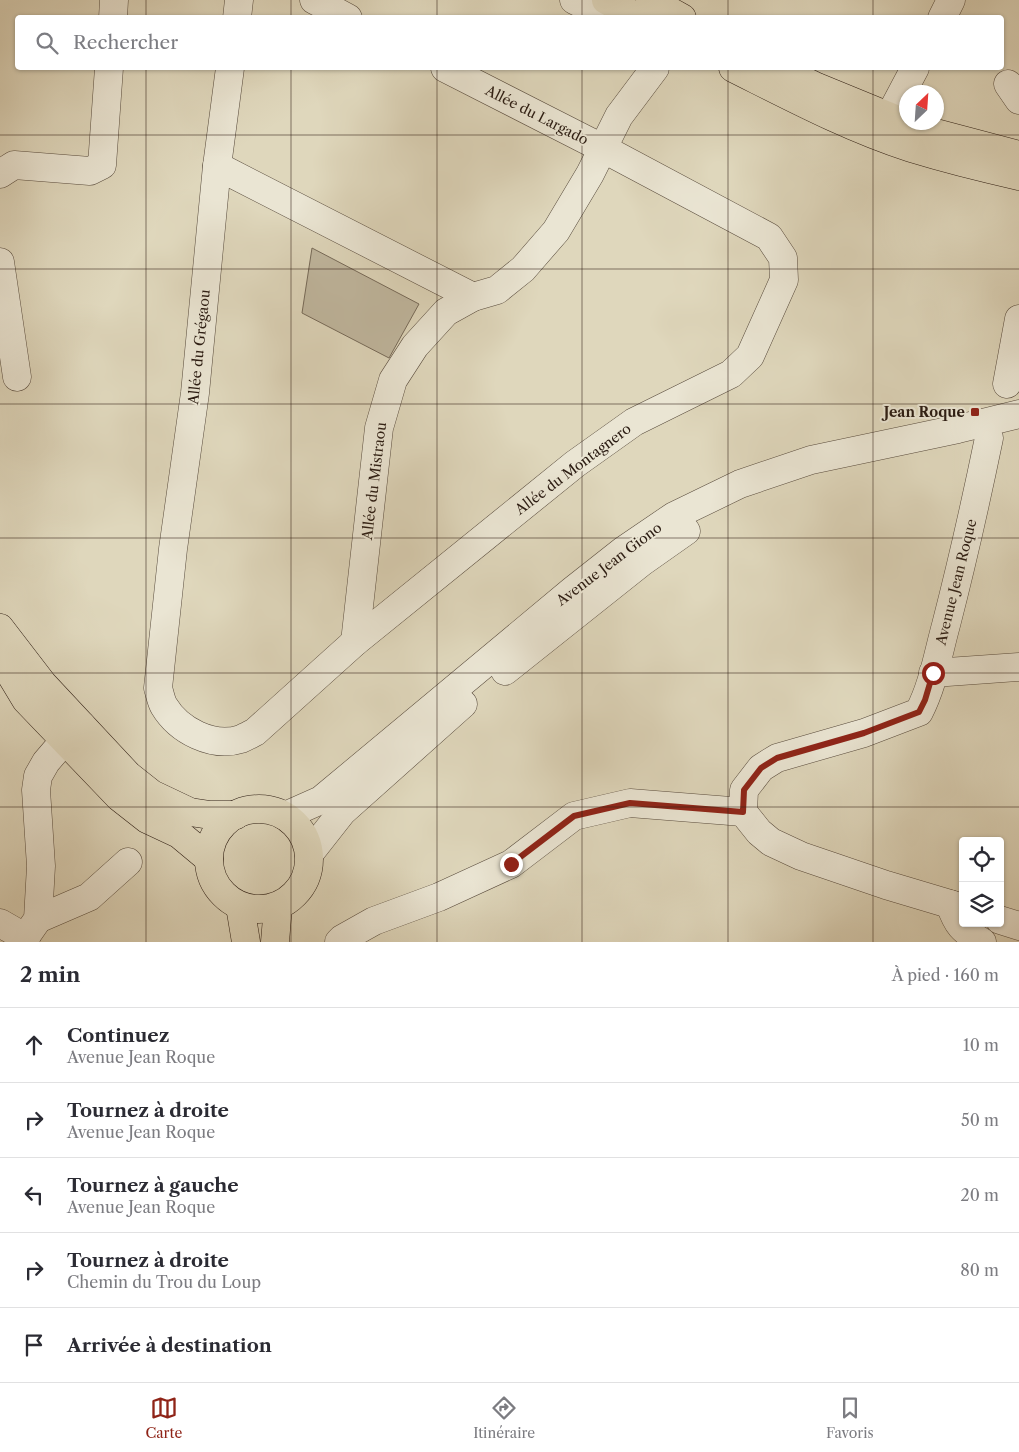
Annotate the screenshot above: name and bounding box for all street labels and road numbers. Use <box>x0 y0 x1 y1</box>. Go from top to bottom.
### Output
street label: Allée du Largado <box>482 81 592 149</box>
street label: Allée du Grégaou <box>184 288 214 406</box>
street label: Allée du Montagnero <box>511 419 635 519</box>
street label: Allée du Mistraou <box>358 421 390 542</box>
street label: Avenue Jean Roque <box>931 517 980 648</box>
street label: Avenue Jean Giono <box>552 518 665 610</box>

